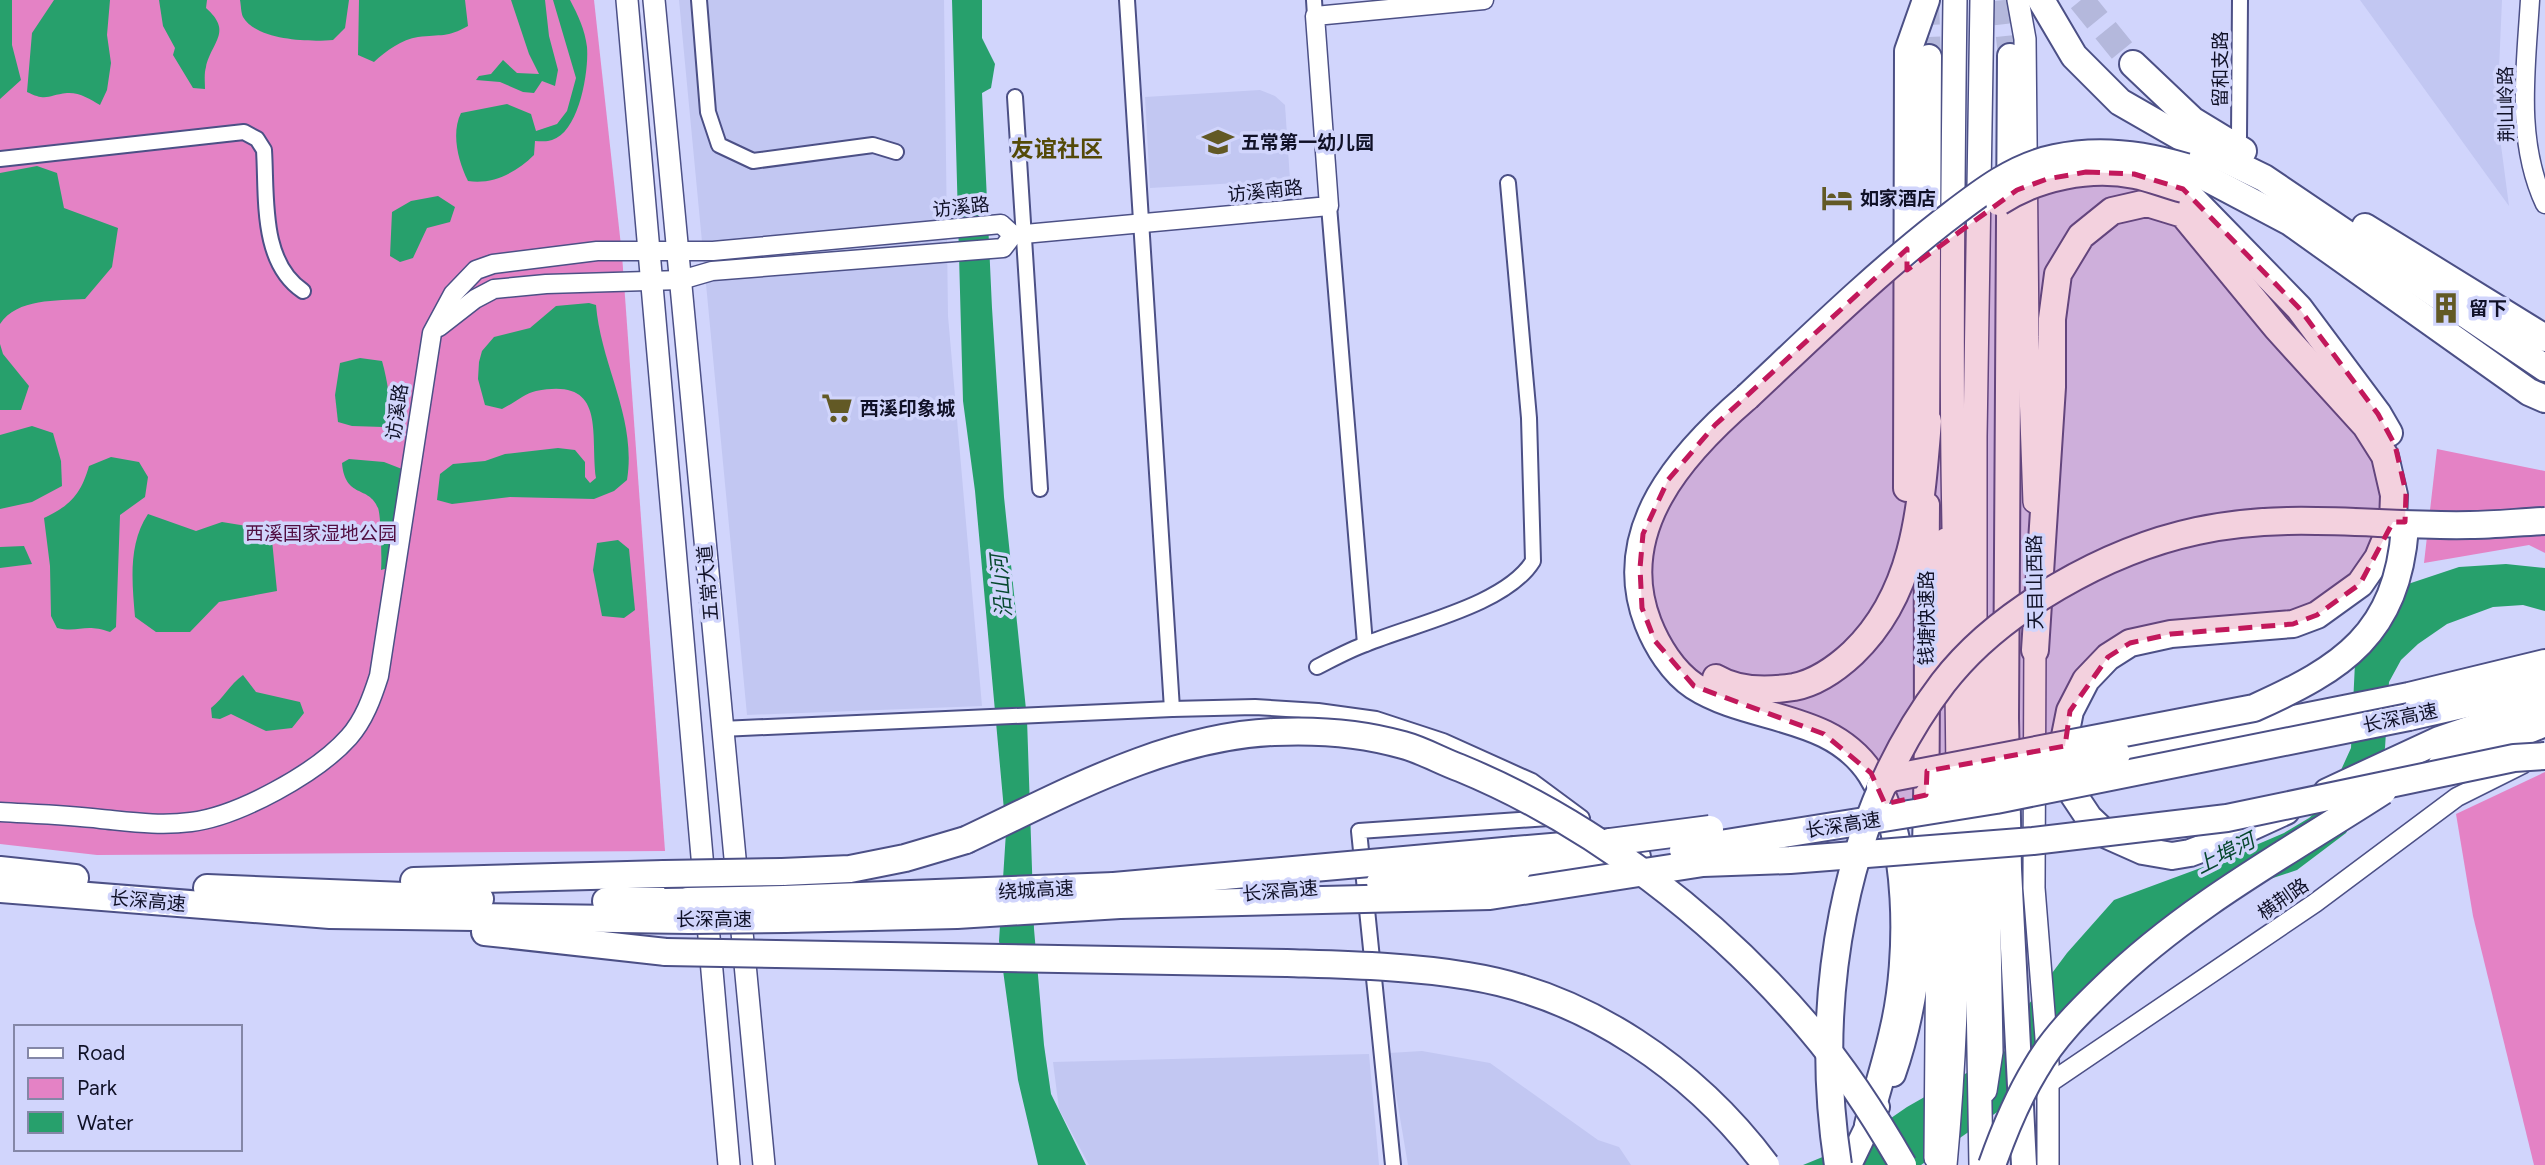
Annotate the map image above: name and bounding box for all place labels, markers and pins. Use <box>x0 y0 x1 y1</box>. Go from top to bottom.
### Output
school or university icon: 五常第一幼儿园 <box>1201 125 1235 159</box>
place label: 五常第一幼儿园 <box>1241 131 1374 154</box>
hotel icon: 如家酒店 <box>1820 181 1854 215</box>
place label: 如家酒店 <box>1860 187 1936 210</box>
building icon: 留下 <box>2429 291 2463 325</box>
place label: 留下 <box>2469 297 2507 320</box>
supermarket icon: 西溪印象城 <box>820 391 854 425</box>
place label: 西溪印象城 <box>860 397 955 420</box>

